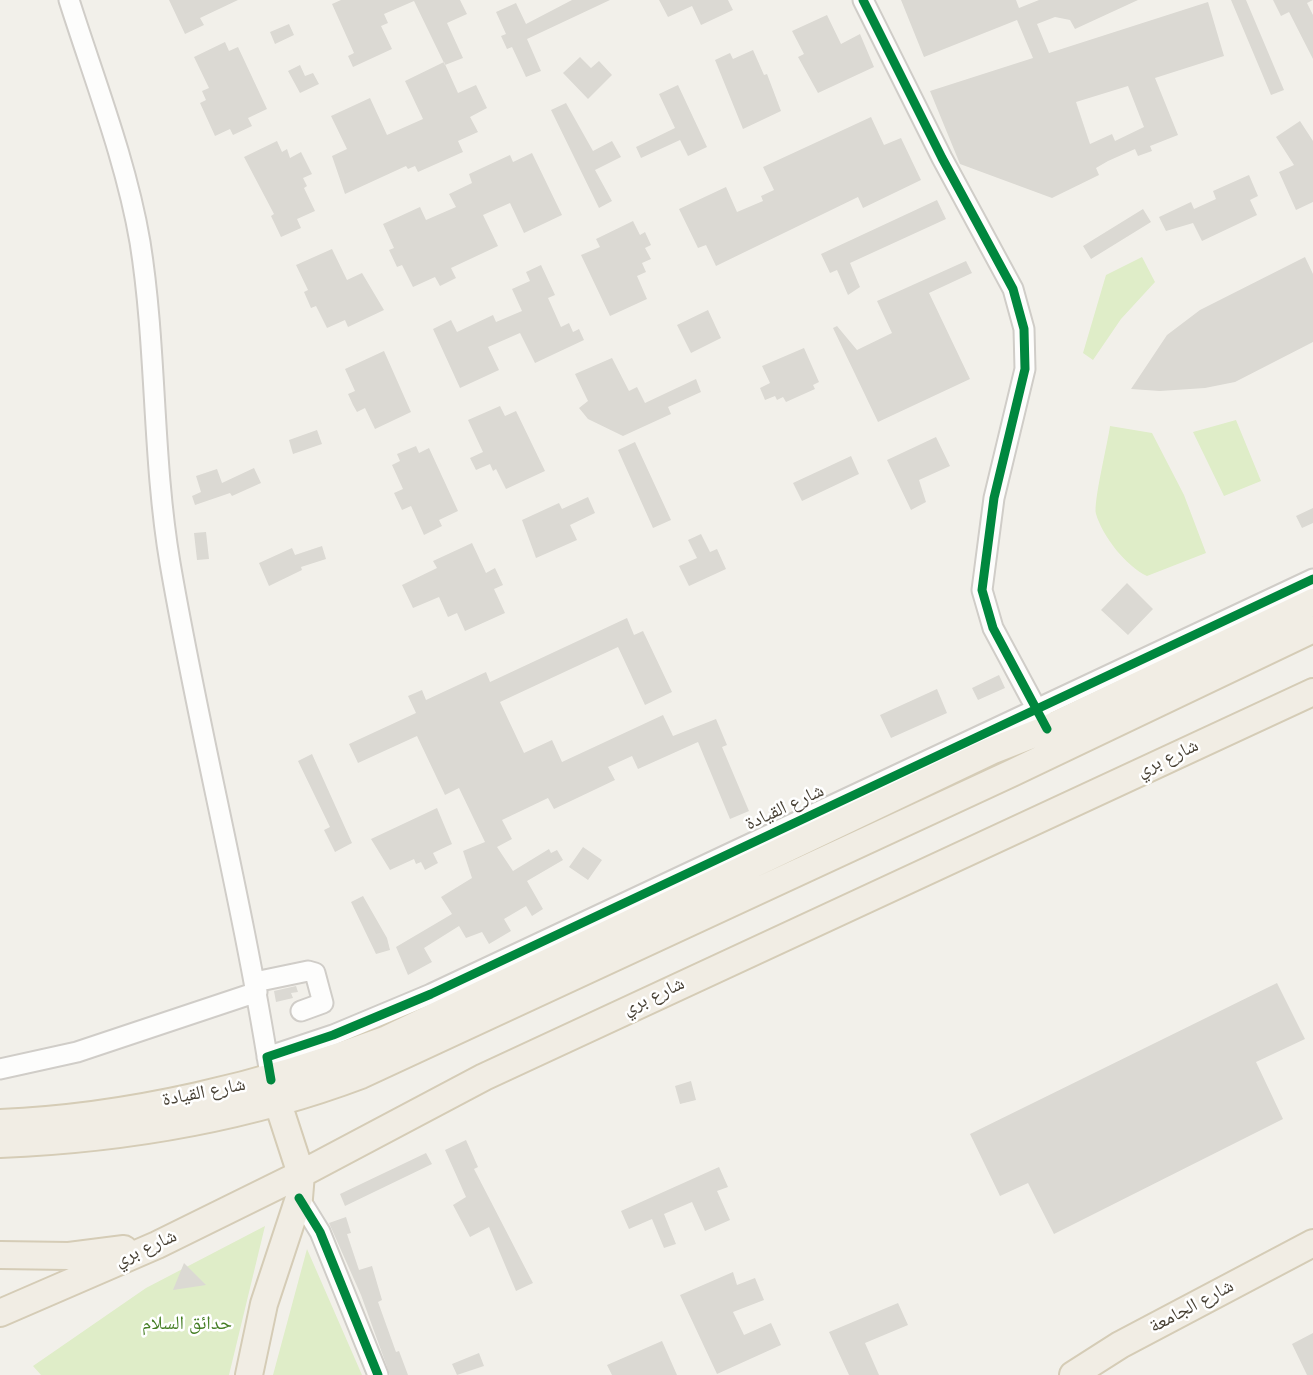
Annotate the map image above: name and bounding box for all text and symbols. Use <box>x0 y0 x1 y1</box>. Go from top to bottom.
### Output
street label: شارع بري <box>1133 735 1203 783</box>
street label: شارع القيادة <box>742 780 828 836</box>
street label: شارع بري <box>619 973 689 1021</box>
street label: شارع القيادة <box>161 1074 247 1112</box>
street label: شارع بري <box>111 1225 181 1273</box>
street label: شارع الجامعة <box>1146 1275 1238 1339</box>
park label: حدائق السلام <box>142 1313 232 1335</box>

